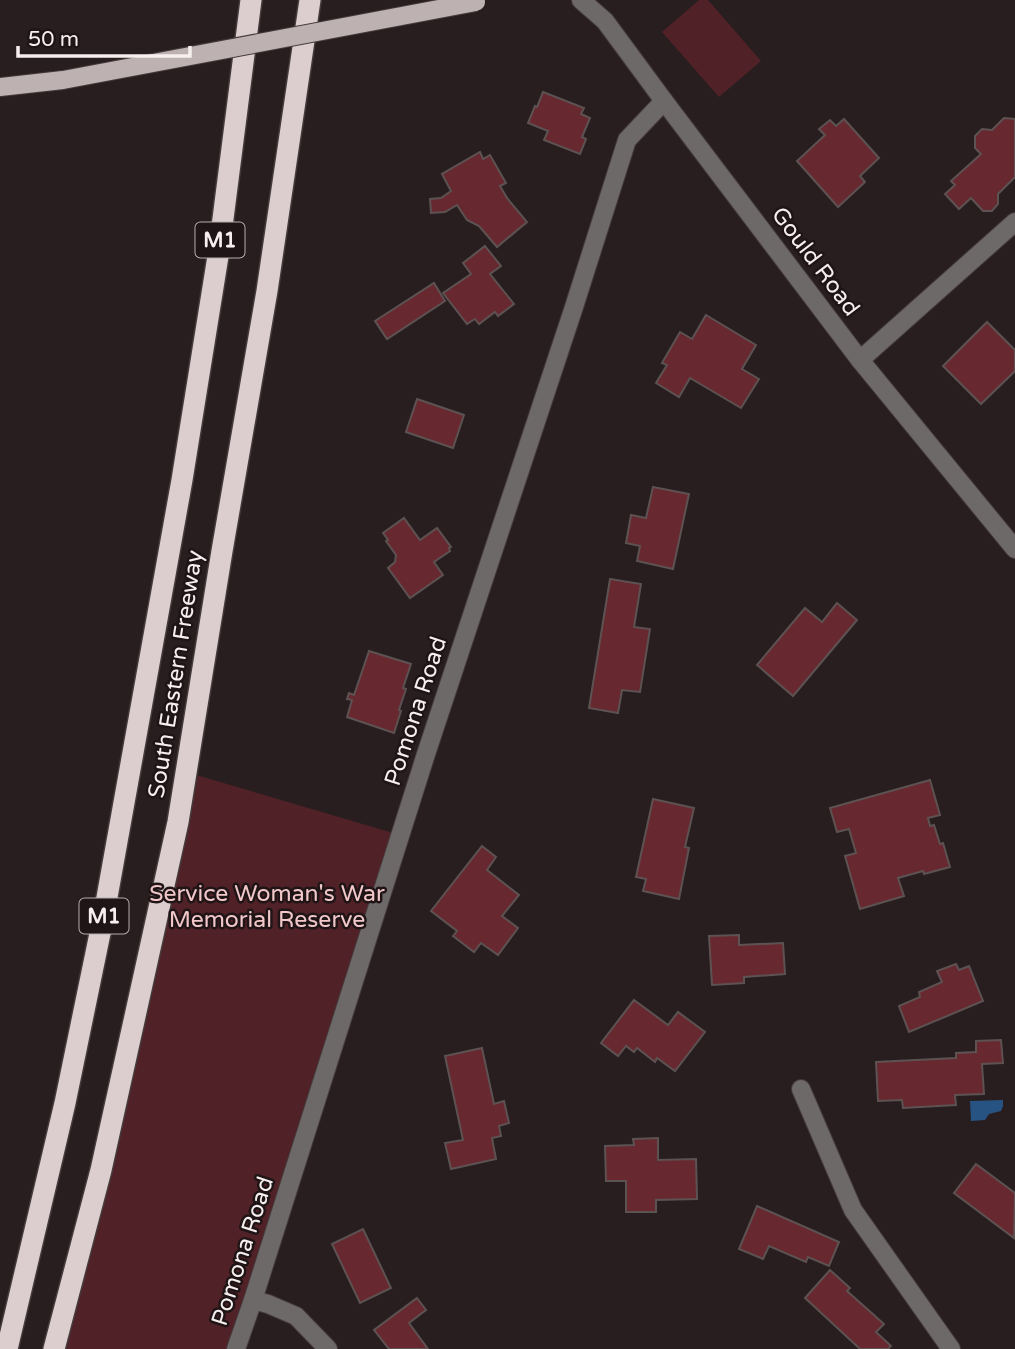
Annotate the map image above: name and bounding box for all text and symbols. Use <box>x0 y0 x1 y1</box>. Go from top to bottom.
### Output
scale bar <box>18 14 189 58</box>
text: 50 m <box>28 27 79 52</box>
street label: Gould Road <box>765 201 865 322</box>
road number: M1 <box>196 222 244 258</box>
street label: South Eastern Freeway <box>143 548 209 800</box>
street label: Pomona Road <box>379 633 453 789</box>
park label: Service Woman's War Memorial Reserve <box>149 880 385 934</box>
road number: M1 <box>80 898 128 934</box>
street label: Pomona Road <box>206 1173 280 1329</box>

